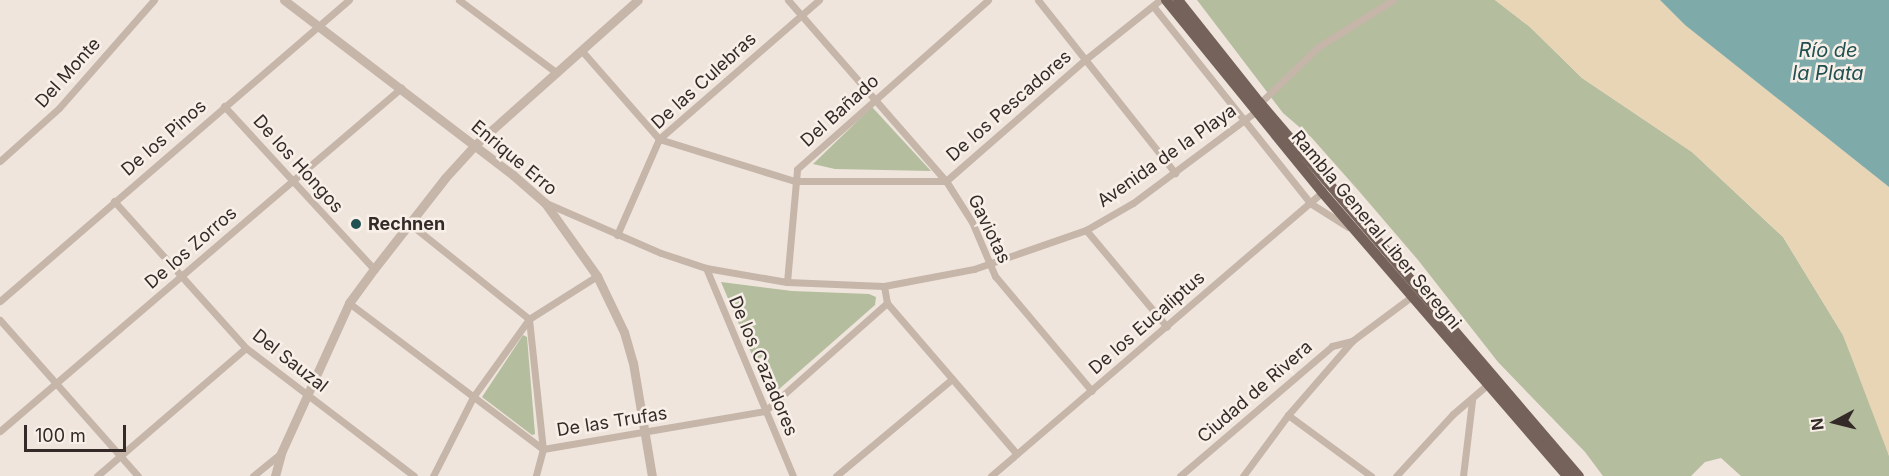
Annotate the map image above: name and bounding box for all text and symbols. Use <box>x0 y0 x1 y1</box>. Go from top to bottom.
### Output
street label: De las Culebras <box>647 28 761 134</box>
street label: Del Monte <box>31 34 105 112</box>
water label: Río de la Plata <box>1792 38 1864 85</box>
street label: De los Pescadores <box>942 46 1076 166</box>
street label: Del Bañado <box>797 70 883 152</box>
street label: De los Pinos <box>117 95 211 181</box>
street label: Avenida de la Playa <box>1093 100 1241 212</box>
street label: De los Hongos <box>248 111 348 217</box>
street label: Enrique Erro <box>467 116 561 200</box>
street label: Rambla General Liber Seregni <box>1287 126 1465 334</box>
street label: Gaviotas <box>963 191 1015 267</box>
street label: De los Zorros <box>141 202 241 294</box>
place label: Rechnen <box>368 213 445 235</box>
marker: Rechnen <box>349 217 363 231</box>
street label: De los Eucaliptus <box>1085 267 1209 379</box>
street label: De los Cazadores <box>724 293 802 439</box>
street label: Del Sauzal <box>248 325 332 397</box>
street label: Ciudad de Rivera <box>1193 336 1317 448</box>
north arrow <box>1805 392 1865 452</box>
street label: De las Trufas <box>555 403 669 441</box>
scale bar <box>27 413 129 451</box>
text: N <box>1806 417 1828 431</box>
text: 100 m <box>35 425 86 446</box>

